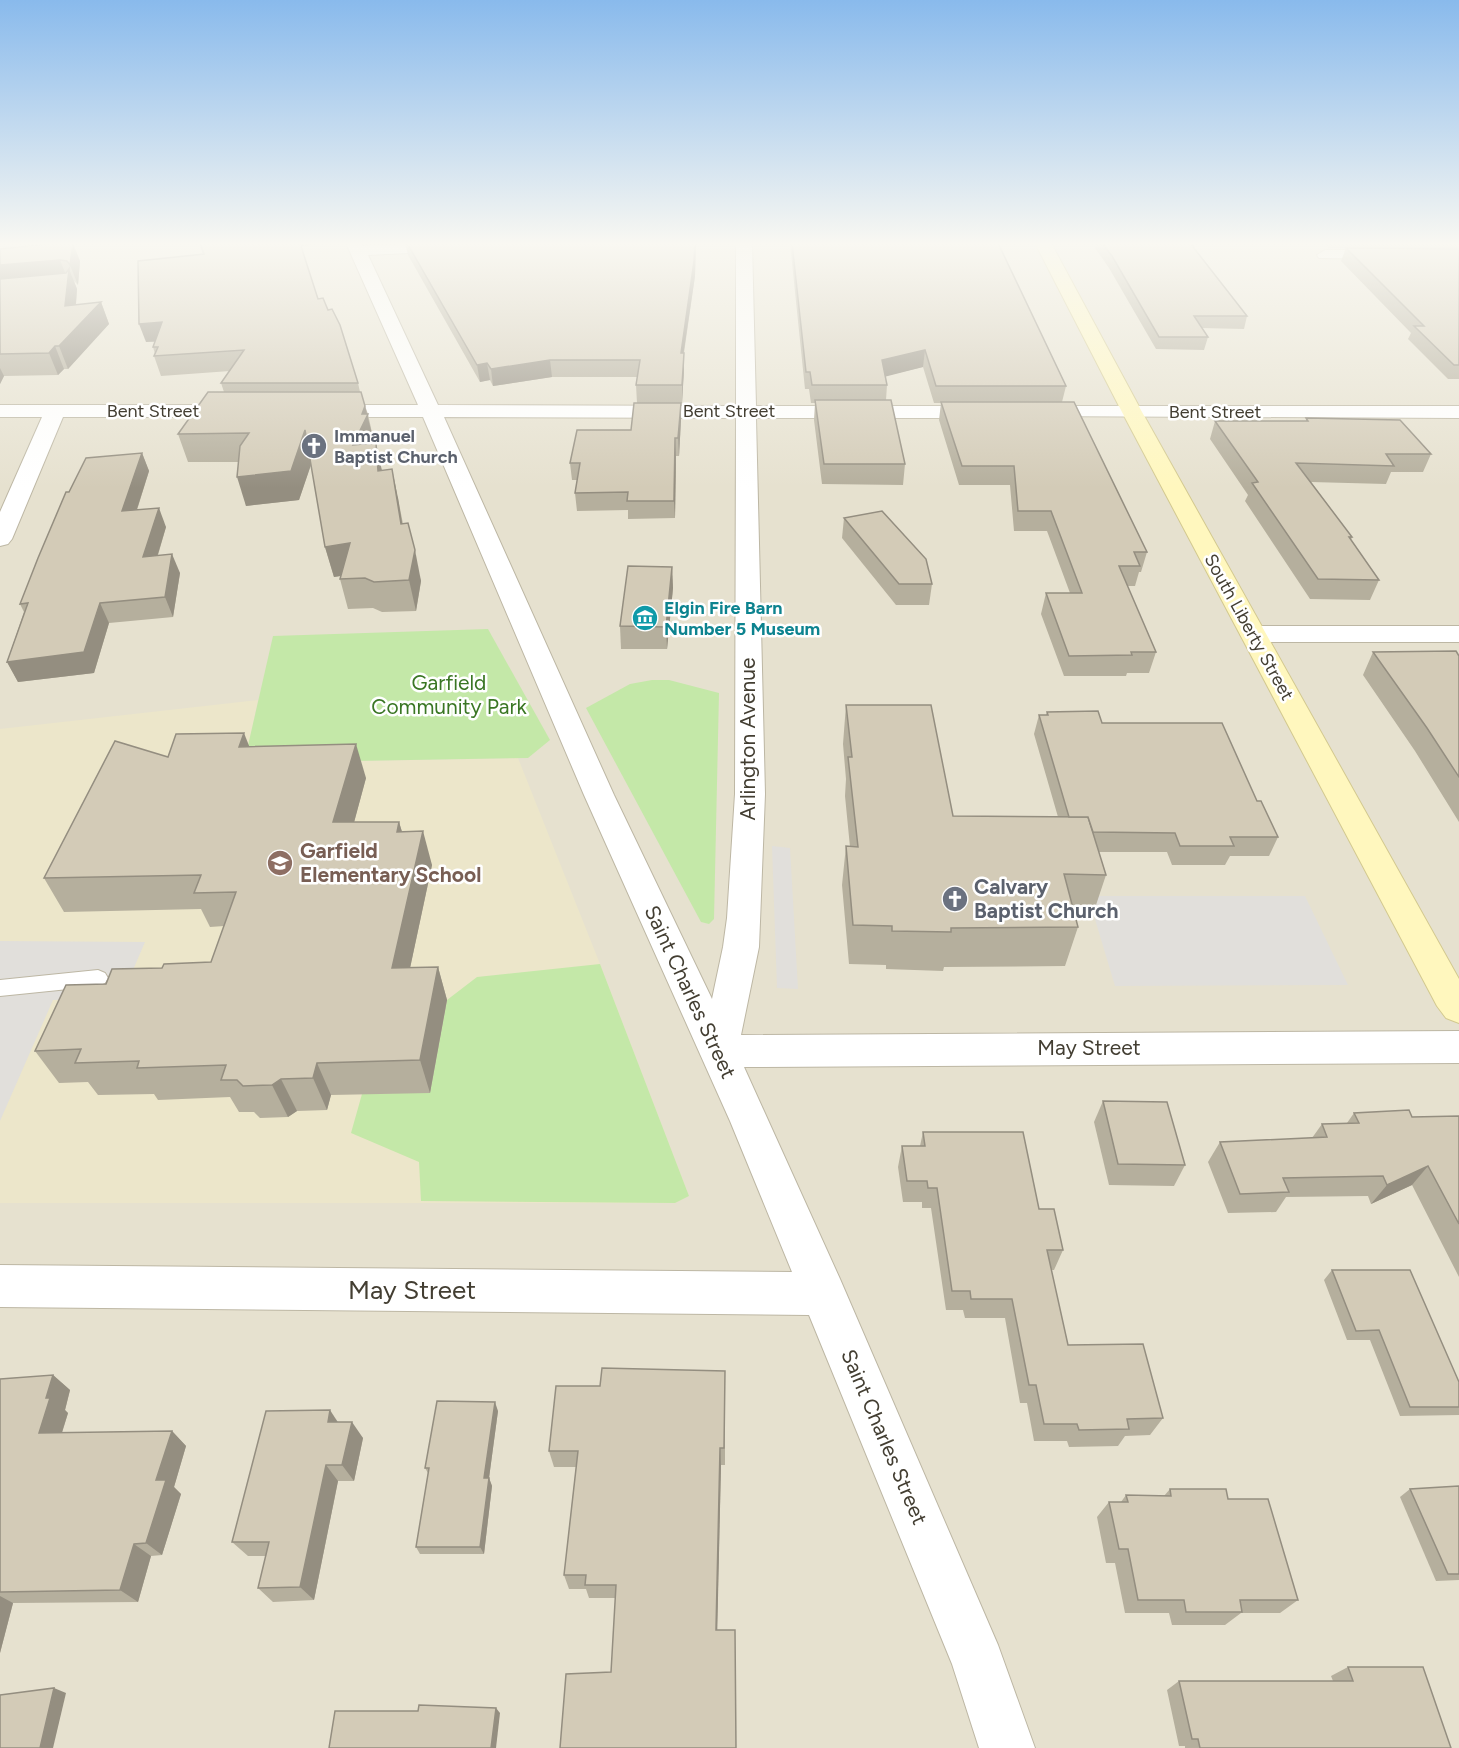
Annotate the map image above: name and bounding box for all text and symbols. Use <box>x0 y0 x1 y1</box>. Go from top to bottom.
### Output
street label: Bent Street <box>107 400 199 422</box>
street label: Bent Street <box>683 400 775 422</box>
street label: Bent Street <box>1169 401 1261 423</box>
place label: Immanuel Baptist Church <box>334 425 458 468</box>
church icon: Immanuel Baptist Church <box>299 431 329 461</box>
street label: South Liberty Street <box>1200 550 1298 704</box>
place label: Elgin Fire Barn Number 5 Museum <box>664 597 820 640</box>
museum icon: Elgin Fire Barn Number 5 Museum <box>630 603 660 633</box>
street label: Arlington Avenue <box>735 658 760 820</box>
park label: Garfield Community Park <box>371 670 528 719</box>
place label: Garfield Elementary School <box>300 838 481 887</box>
school or university icon: Garfield Elementary School <box>265 848 295 878</box>
place label: Calvary Baptist Church <box>974 874 1118 923</box>
church icon: Calvary Baptist Church <box>940 884 970 914</box>
street label: Saint Charles Street <box>639 901 741 1082</box>
street label: May Street <box>1037 1035 1141 1060</box>
street label: May Street <box>348 1274 476 1306</box>
street label: Saint Charles Street <box>836 1345 933 1528</box>

